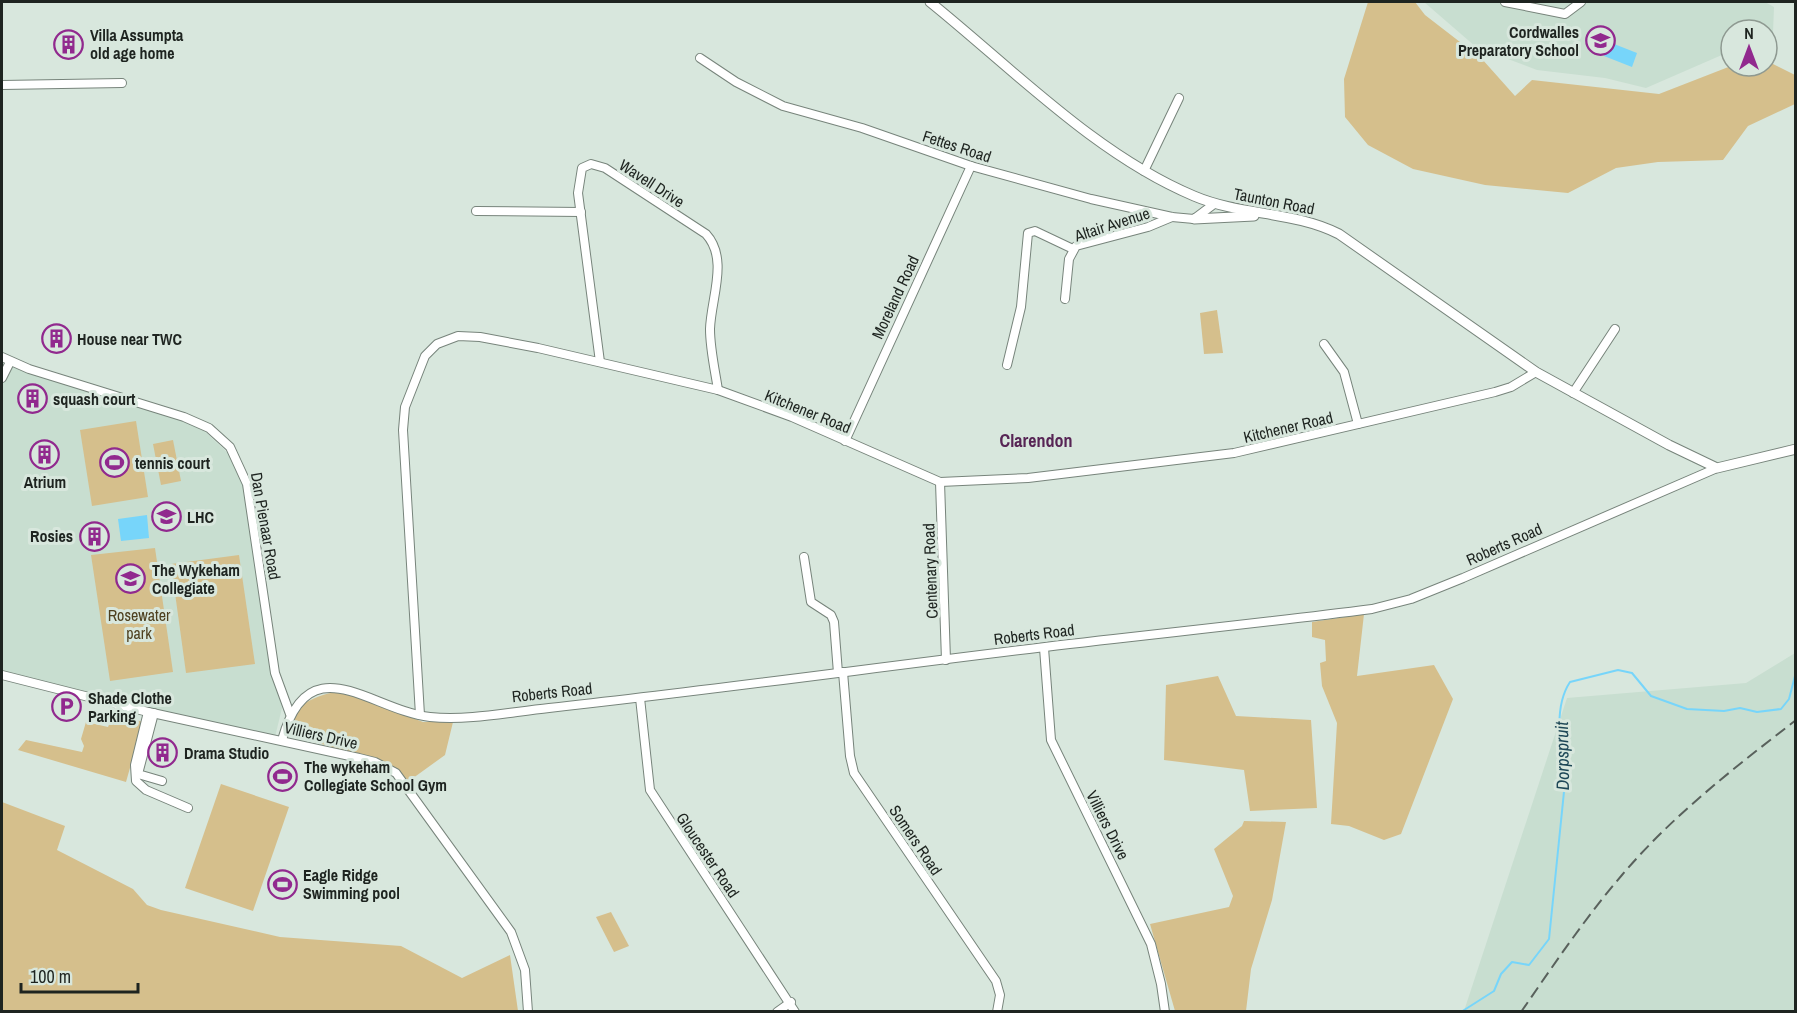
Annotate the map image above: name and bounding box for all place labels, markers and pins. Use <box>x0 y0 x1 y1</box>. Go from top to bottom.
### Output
place label: Cordwalles Preparatory School <box>1458 21 1579 61</box>
place label: Villa Assumpta old age home <box>90 24 184 64</box>
school or university icon: Cordwalles Preparatory School <box>1584 25 1616 57</box>
building icon: Villa Assumpta old age home <box>53 28 85 60</box>
building icon: House near TWC <box>40 323 72 355</box>
place label: House near TWC <box>77 328 182 350</box>
building icon: squash court <box>16 383 48 415</box>
place label: squash court <box>53 388 136 410</box>
building icon: Atrium <box>29 438 61 470</box>
sports icon: tennis court <box>98 447 130 479</box>
place label: tennis court <box>135 452 211 474</box>
place label: Atrium <box>24 471 66 493</box>
school or university icon: LHC <box>150 501 182 533</box>
place label: LHC <box>187 506 214 528</box>
building icon: Rosies <box>78 520 110 552</box>
place label: Rosies <box>30 525 73 547</box>
place label: The Wykeham Collegiate <box>152 559 240 599</box>
school or university icon: The Wykeham Collegiate <box>115 563 147 595</box>
place label: Shade Clothe Parking <box>88 687 172 727</box>
parking icon: Shade Clothe Parking <box>51 691 83 723</box>
building icon: Drama Studio <box>147 737 179 769</box>
place label: Drama Studio <box>184 742 269 764</box>
place label: The wykeham Collegiate School Gym <box>304 756 447 796</box>
sports icon: The wykeham Collegiate School Gym <box>267 760 299 792</box>
place label: Eagle Ridge Swimming pool <box>303 864 400 904</box>
sports icon: Eagle Ridge Swimming pool <box>266 868 298 900</box>

